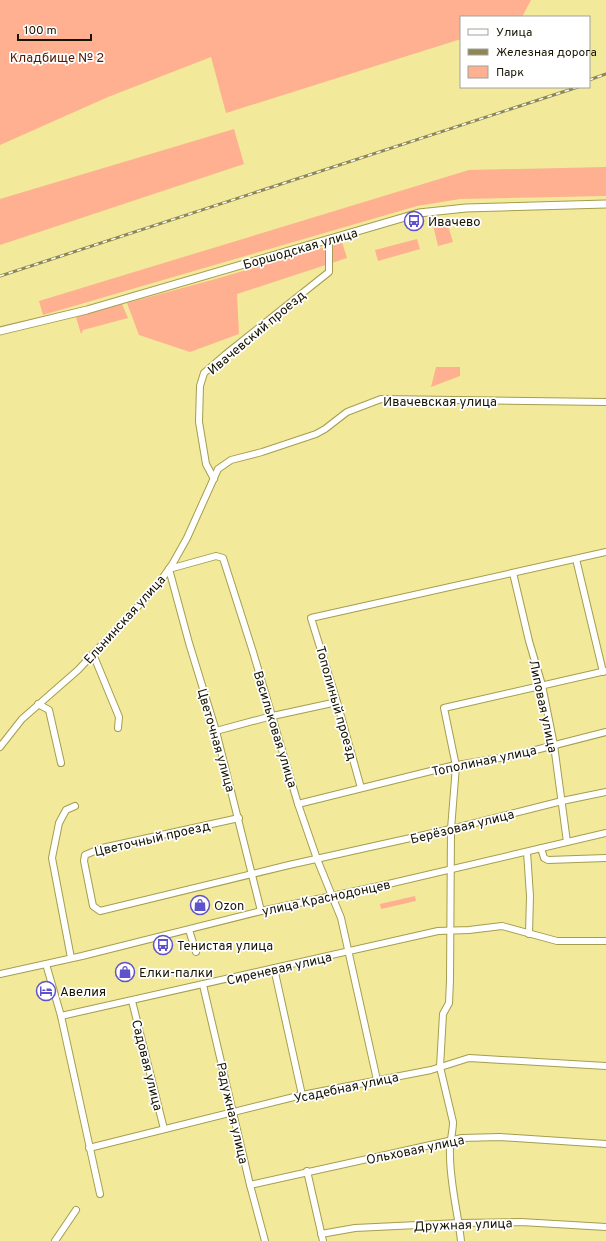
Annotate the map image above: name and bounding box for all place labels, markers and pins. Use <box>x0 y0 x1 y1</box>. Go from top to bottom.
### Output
bus stop icon: Ивачево <box>403 210 425 232</box>
place label: Ивачево <box>428 215 481 231</box>
shop icon: Ozon <box>189 894 211 916</box>
place label: Ozon <box>214 899 244 915</box>
bus stop icon: Тенистая улица <box>152 934 174 956</box>
place label: Тенистая улица <box>177 939 273 955</box>
shop icon: Елки-палки <box>114 961 136 983</box>
place label: Елки-палки <box>139 966 213 982</box>
hotel icon: Авелия <box>35 980 57 1002</box>
place label: Авелия <box>60 985 106 1001</box>

